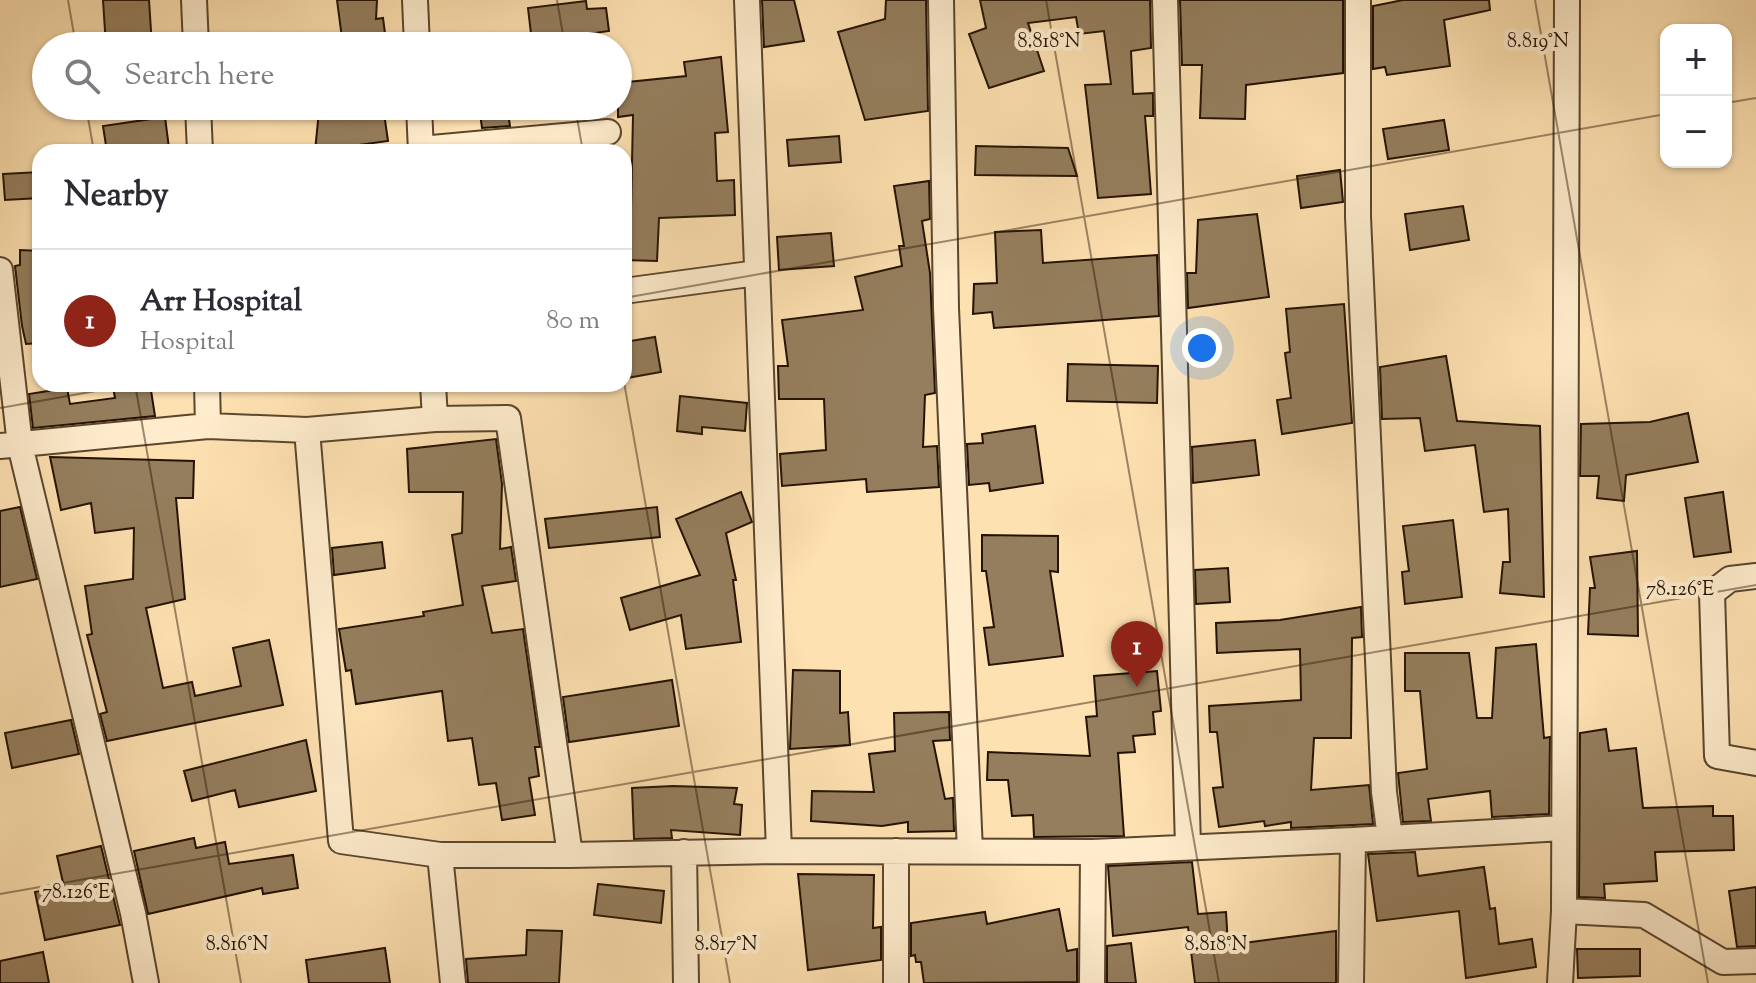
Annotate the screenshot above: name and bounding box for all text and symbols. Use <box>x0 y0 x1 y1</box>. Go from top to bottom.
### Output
map controls <box>1660 24 1732 168</box>
button: + <box>1660 24 1732 96</box>
text: 8.818°N <box>1018 28 1080 57</box>
text: 8.819°N <box>1507 28 1569 57</box>
search box <box>32 32 632 120</box>
icon: search <box>60 54 104 98</box>
text: Search here <box>124 55 274 98</box>
button: − <box>1660 96 1732 168</box>
text: Nearby <box>64 172 169 221</box>
text: Arr Hospital <box>140 281 302 324</box>
text: 1 <box>86 303 94 340</box>
text: 80 m <box>546 303 600 340</box>
text: Hospital <box>140 324 235 361</box>
your location <box>1182 328 1222 368</box>
text: 78.126°E <box>1646 576 1714 605</box>
pin: 1 <box>1111 621 1163 687</box>
text: 78.126°E <box>42 879 110 908</box>
text: 8.816°N <box>206 931 268 960</box>
text: 8.817°N <box>695 931 757 960</box>
text: 8.818°N <box>1185 931 1247 960</box>

